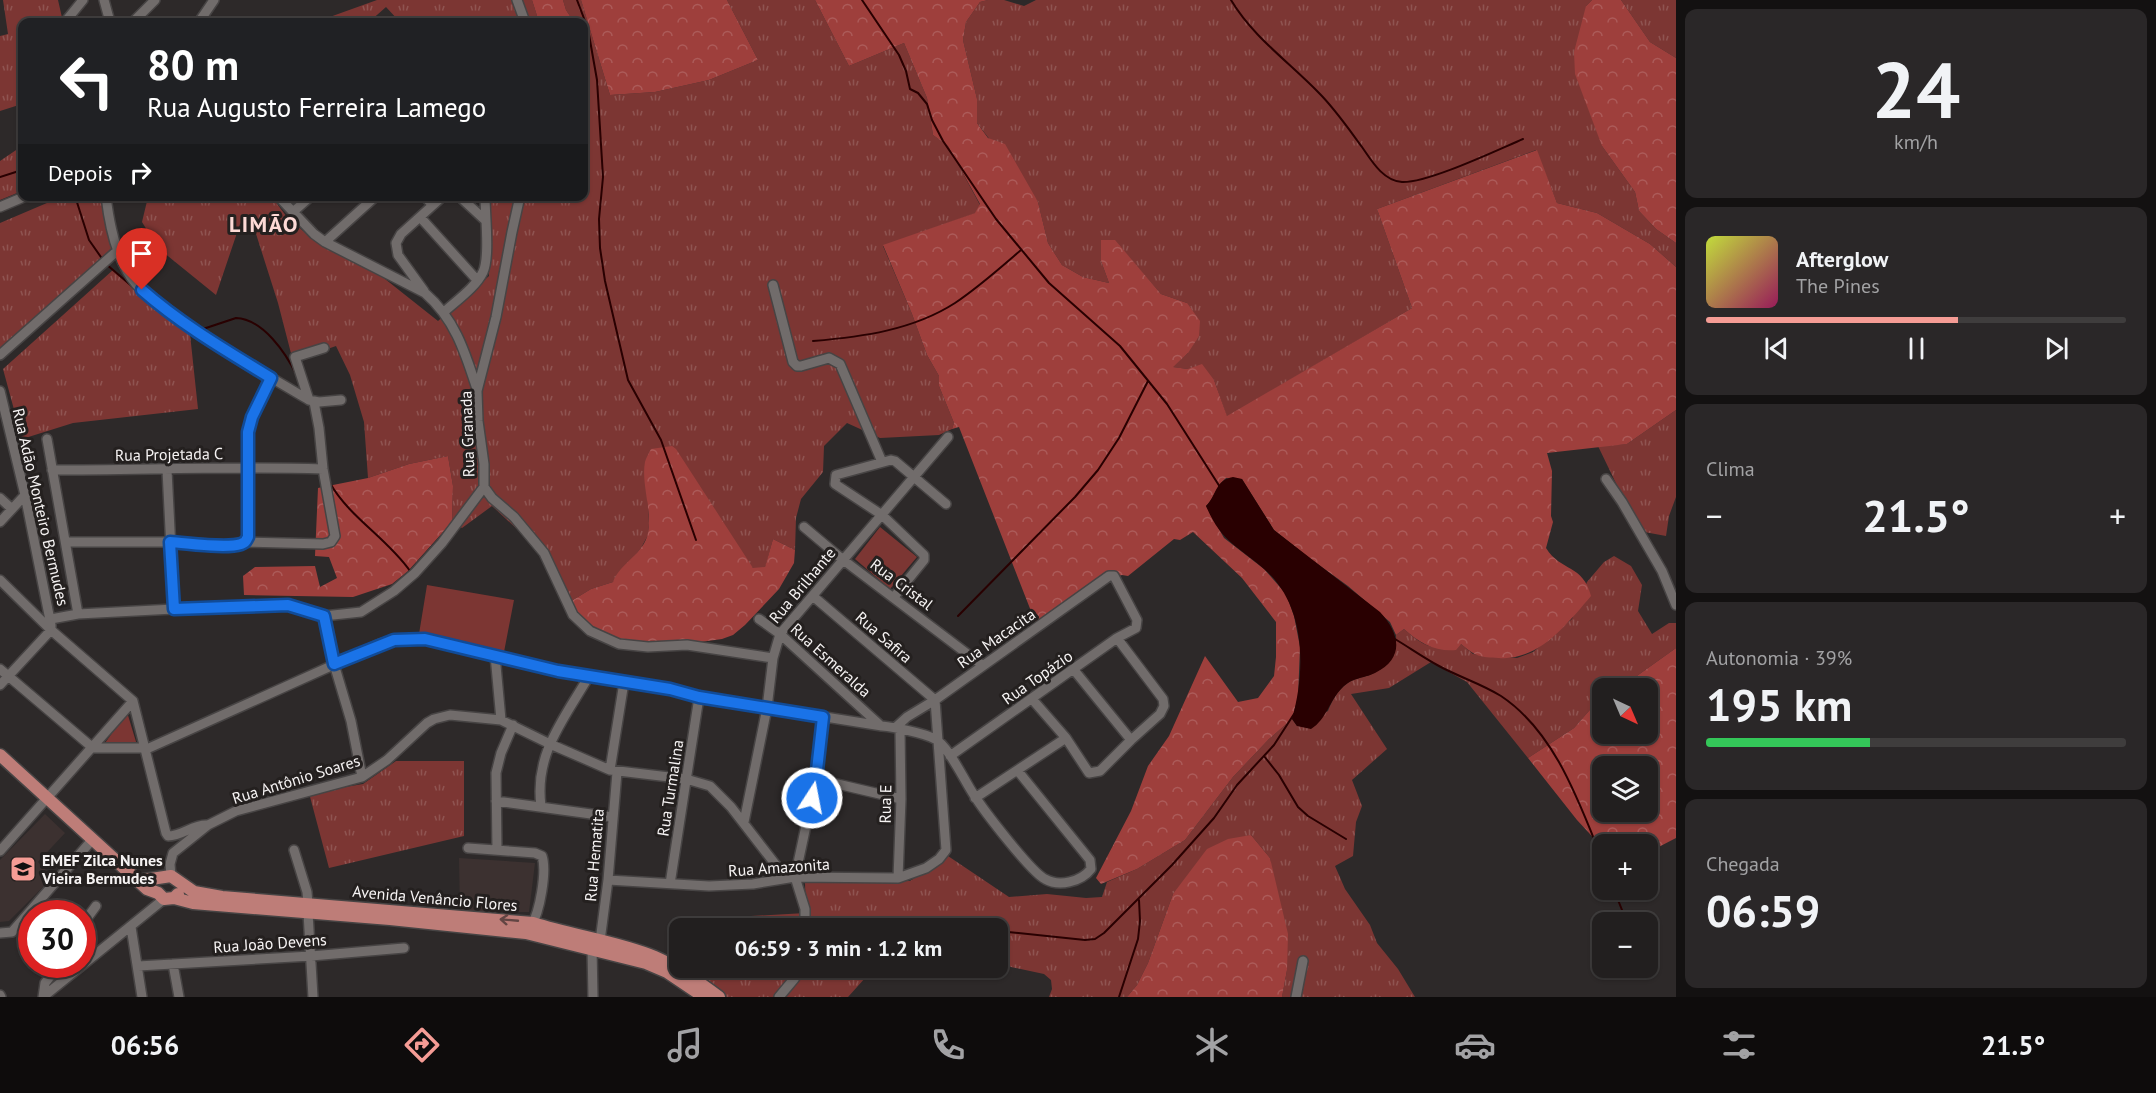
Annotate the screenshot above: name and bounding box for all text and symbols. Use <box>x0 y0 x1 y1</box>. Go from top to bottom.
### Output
text: 80 m <box>147 37 239 92</box>
text: 24 <box>1872 39 1960 140</box>
icon: left <box>48 42 126 120</box>
text: Rua Augusto Ferreira Lamego <box>147 90 486 124</box>
text: km/h <box>1894 129 1938 155</box>
icon: right <box>124 156 157 189</box>
text: Depois <box>48 159 112 187</box>
district label: LIMÃO <box>229 210 299 238</box>
pin <box>116 228 167 290</box>
icon: arrive <box>125 237 158 270</box>
text: Afterglow <box>1796 245 1888 273</box>
text: The Pines <box>1796 273 1880 299</box>
icon: previous <box>1760 332 1793 365</box>
icon: pause <box>1900 332 1933 365</box>
icon: next <box>2040 332 2073 365</box>
street label: Rua Granada <box>455 390 479 478</box>
street label: Rua Adão Monteiro Bermudes <box>8 406 74 608</box>
street label: Rua Projetada C <box>115 443 223 465</box>
text: Clima <box>1706 456 1755 482</box>
text: 21.5° <box>1862 486 1970 544</box>
text: − <box>1706 494 1723 537</box>
text: + <box>2109 494 2126 537</box>
street label: Rua Brilhante <box>765 543 839 627</box>
street label: Rua Cristal <box>867 554 938 614</box>
street label: Rua Macacita <box>953 604 1039 672</box>
street label: Rua Safira <box>852 607 916 667</box>
street label: Rua Esmeralda <box>787 619 875 701</box>
street label: Rua Topázio <box>998 645 1076 709</box>
text: Autonomia · 39% <box>1706 645 1852 671</box>
text: 195 km <box>1706 675 1852 733</box>
north arrow <box>1592 678 1658 744</box>
map controls <box>1592 678 1658 978</box>
street label: Rua Turmalina <box>652 738 688 838</box>
street label: Rua Antônio Soares <box>230 750 363 808</box>
button: layers <box>1592 756 1658 822</box>
position arrow <box>780 766 844 830</box>
street label: Rua E <box>875 784 895 824</box>
street label: Rua Hematita <box>580 808 608 902</box>
button: + <box>1592 834 1658 900</box>
place label: EMEF Zilca Nunes Vieira Bermudes <box>41 850 163 888</box>
text: Chegada <box>1706 851 1780 877</box>
street label: Rua Amazonita <box>728 853 830 881</box>
school or university icon: EMEF Zilca Nunes Vieira Bermudes <box>8 854 38 884</box>
street label: Avenida Venâncio Flores <box>352 881 519 915</box>
text: 06:59 <box>1706 881 1820 939</box>
speed limit sign: 30 <box>18 900 96 978</box>
button: − <box>1592 912 1658 978</box>
one-way arrow <box>499 914 519 925</box>
street label: Rua João Devens <box>213 929 328 957</box>
text: 06:59 · 3 min · 1.2 km <box>735 934 942 962</box>
icon: directions <box>401 1024 443 1066</box>
icon: music <box>664 1024 706 1066</box>
icon: phone <box>927 1024 969 1066</box>
icon: climate <box>1191 1024 1233 1066</box>
icon: car <box>1454 1024 1496 1066</box>
icon: filters <box>1718 1024 1760 1066</box>
text: 06:56 <box>111 1028 179 1062</box>
text: 21.5° <box>1981 1028 2045 1062</box>

